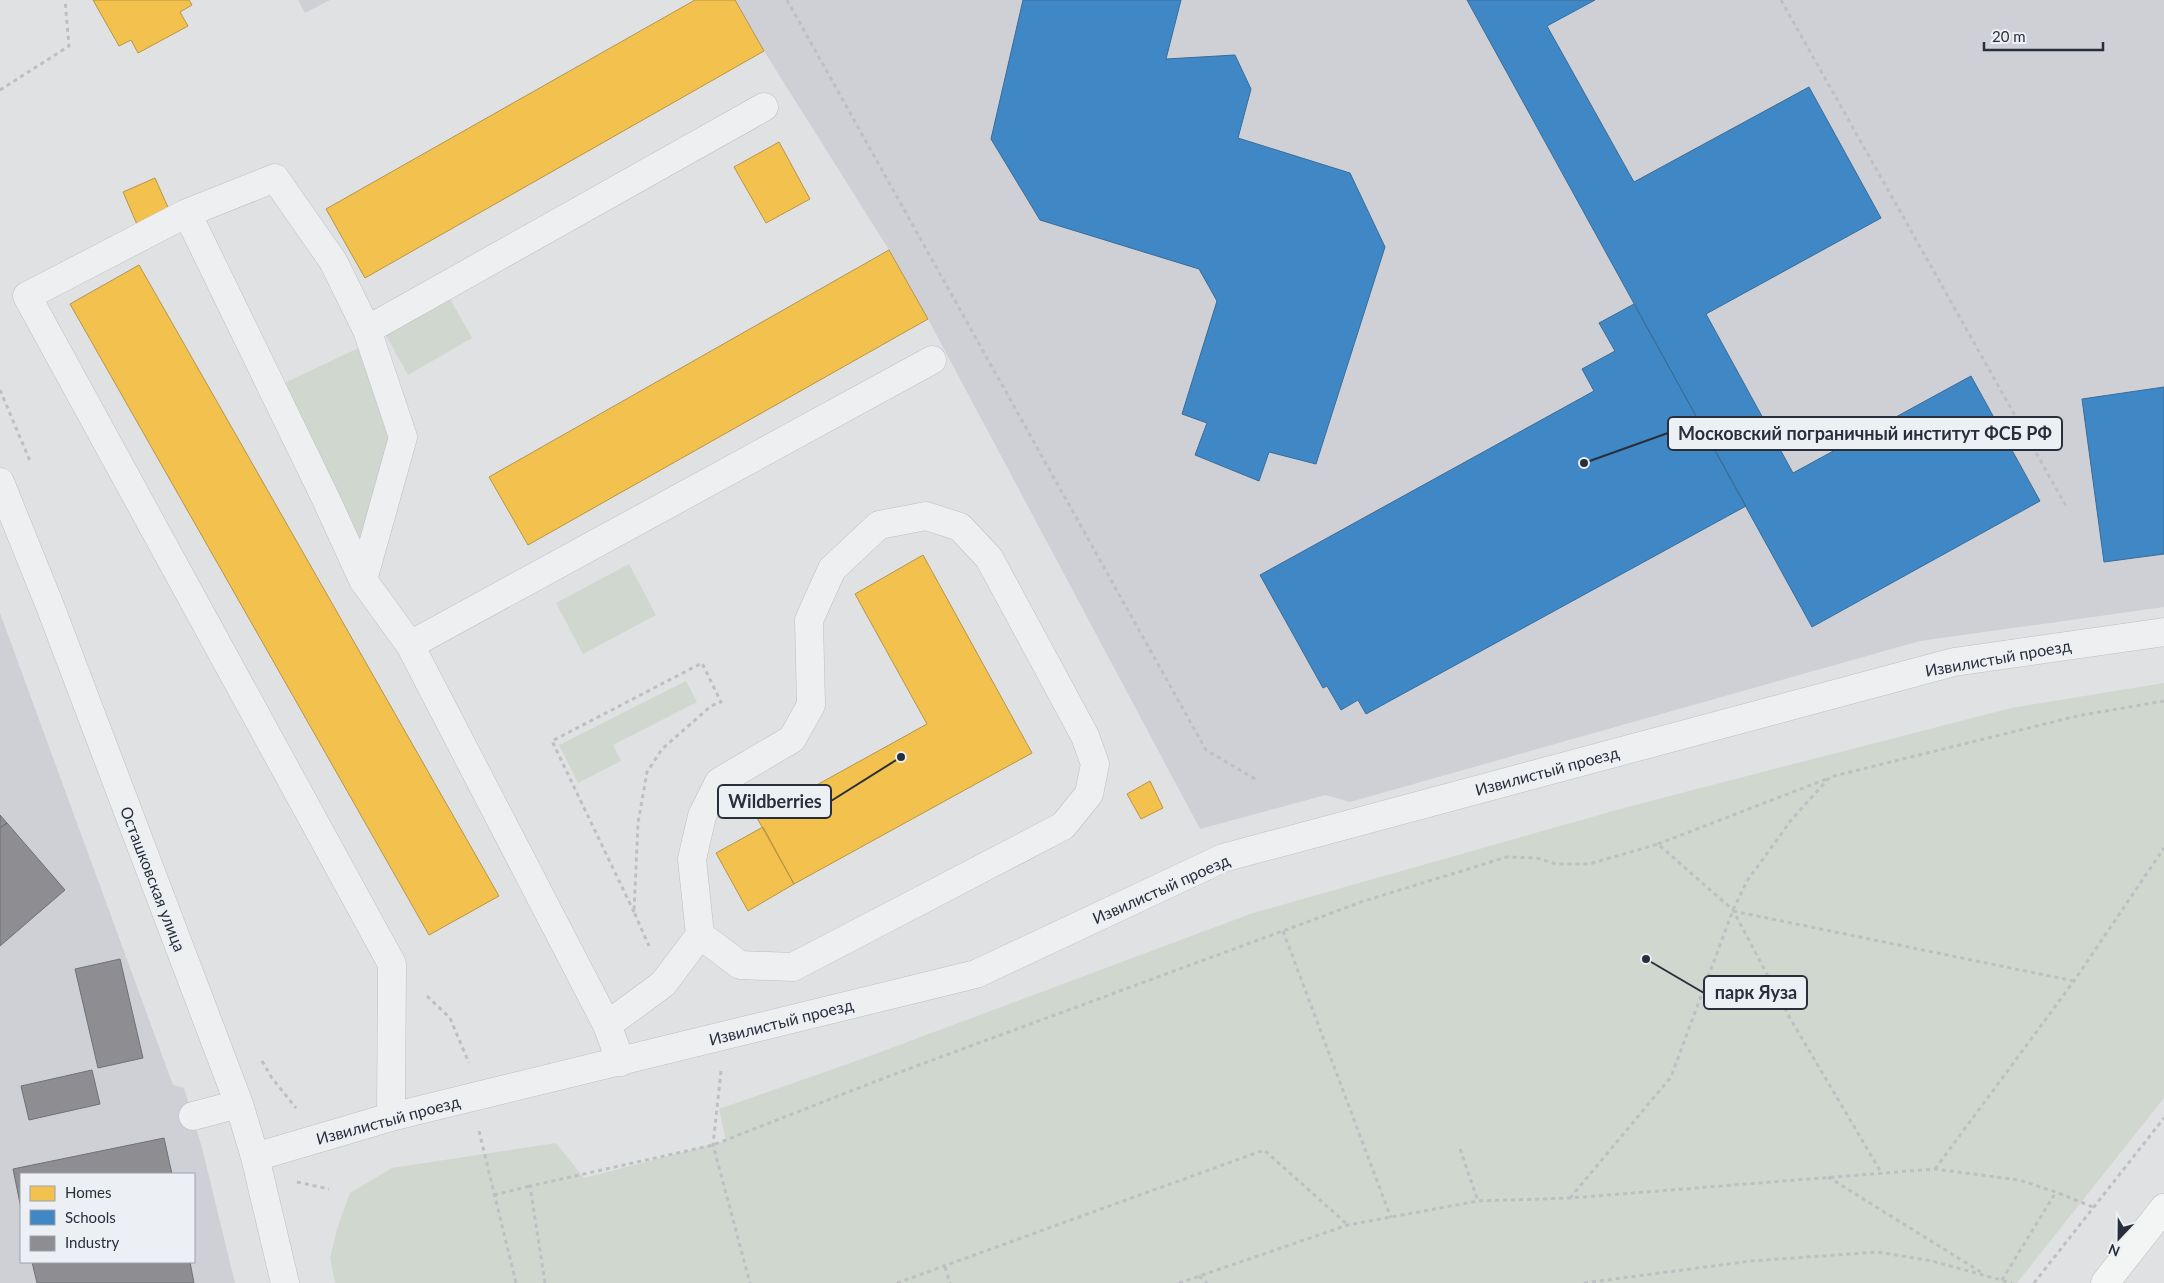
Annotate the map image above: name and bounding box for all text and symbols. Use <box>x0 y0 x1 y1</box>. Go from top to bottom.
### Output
scale bar <box>1984 20 2103 52</box>
text: 20 m <box>1992 27 2026 45</box>
callout: Московский пограничный институт ФСБ РФ <box>1668 417 2062 450</box>
text: Московский пограничный институт ФСБ РФ <box>1678 422 2052 444</box>
street label: Извилистый проезд <box>1923 635 2073 680</box>
street label: Извилистый проезд <box>1473 742 1621 799</box>
callout: Wildberries <box>718 785 831 818</box>
text: Wildberries <box>728 790 822 812</box>
street label: Осташковская улица <box>117 804 190 954</box>
street label: Извилистый проезд <box>1089 850 1232 927</box>
callout: парк Яуза <box>1704 976 1807 1009</box>
text: парк Яуза <box>1715 981 1797 1003</box>
street label: Извилистый проезд <box>707 994 855 1049</box>
street label: Извилистый проезд <box>314 1091 462 1148</box>
legend <box>20 1173 195 1263</box>
text: Homes <box>65 1183 111 1201</box>
text: Schools <box>65 1208 116 1226</box>
north arrow <box>2094 1213 2144 1263</box>
text: Industry <box>65 1233 120 1251</box>
text: N <box>2106 1241 2122 1260</box>

